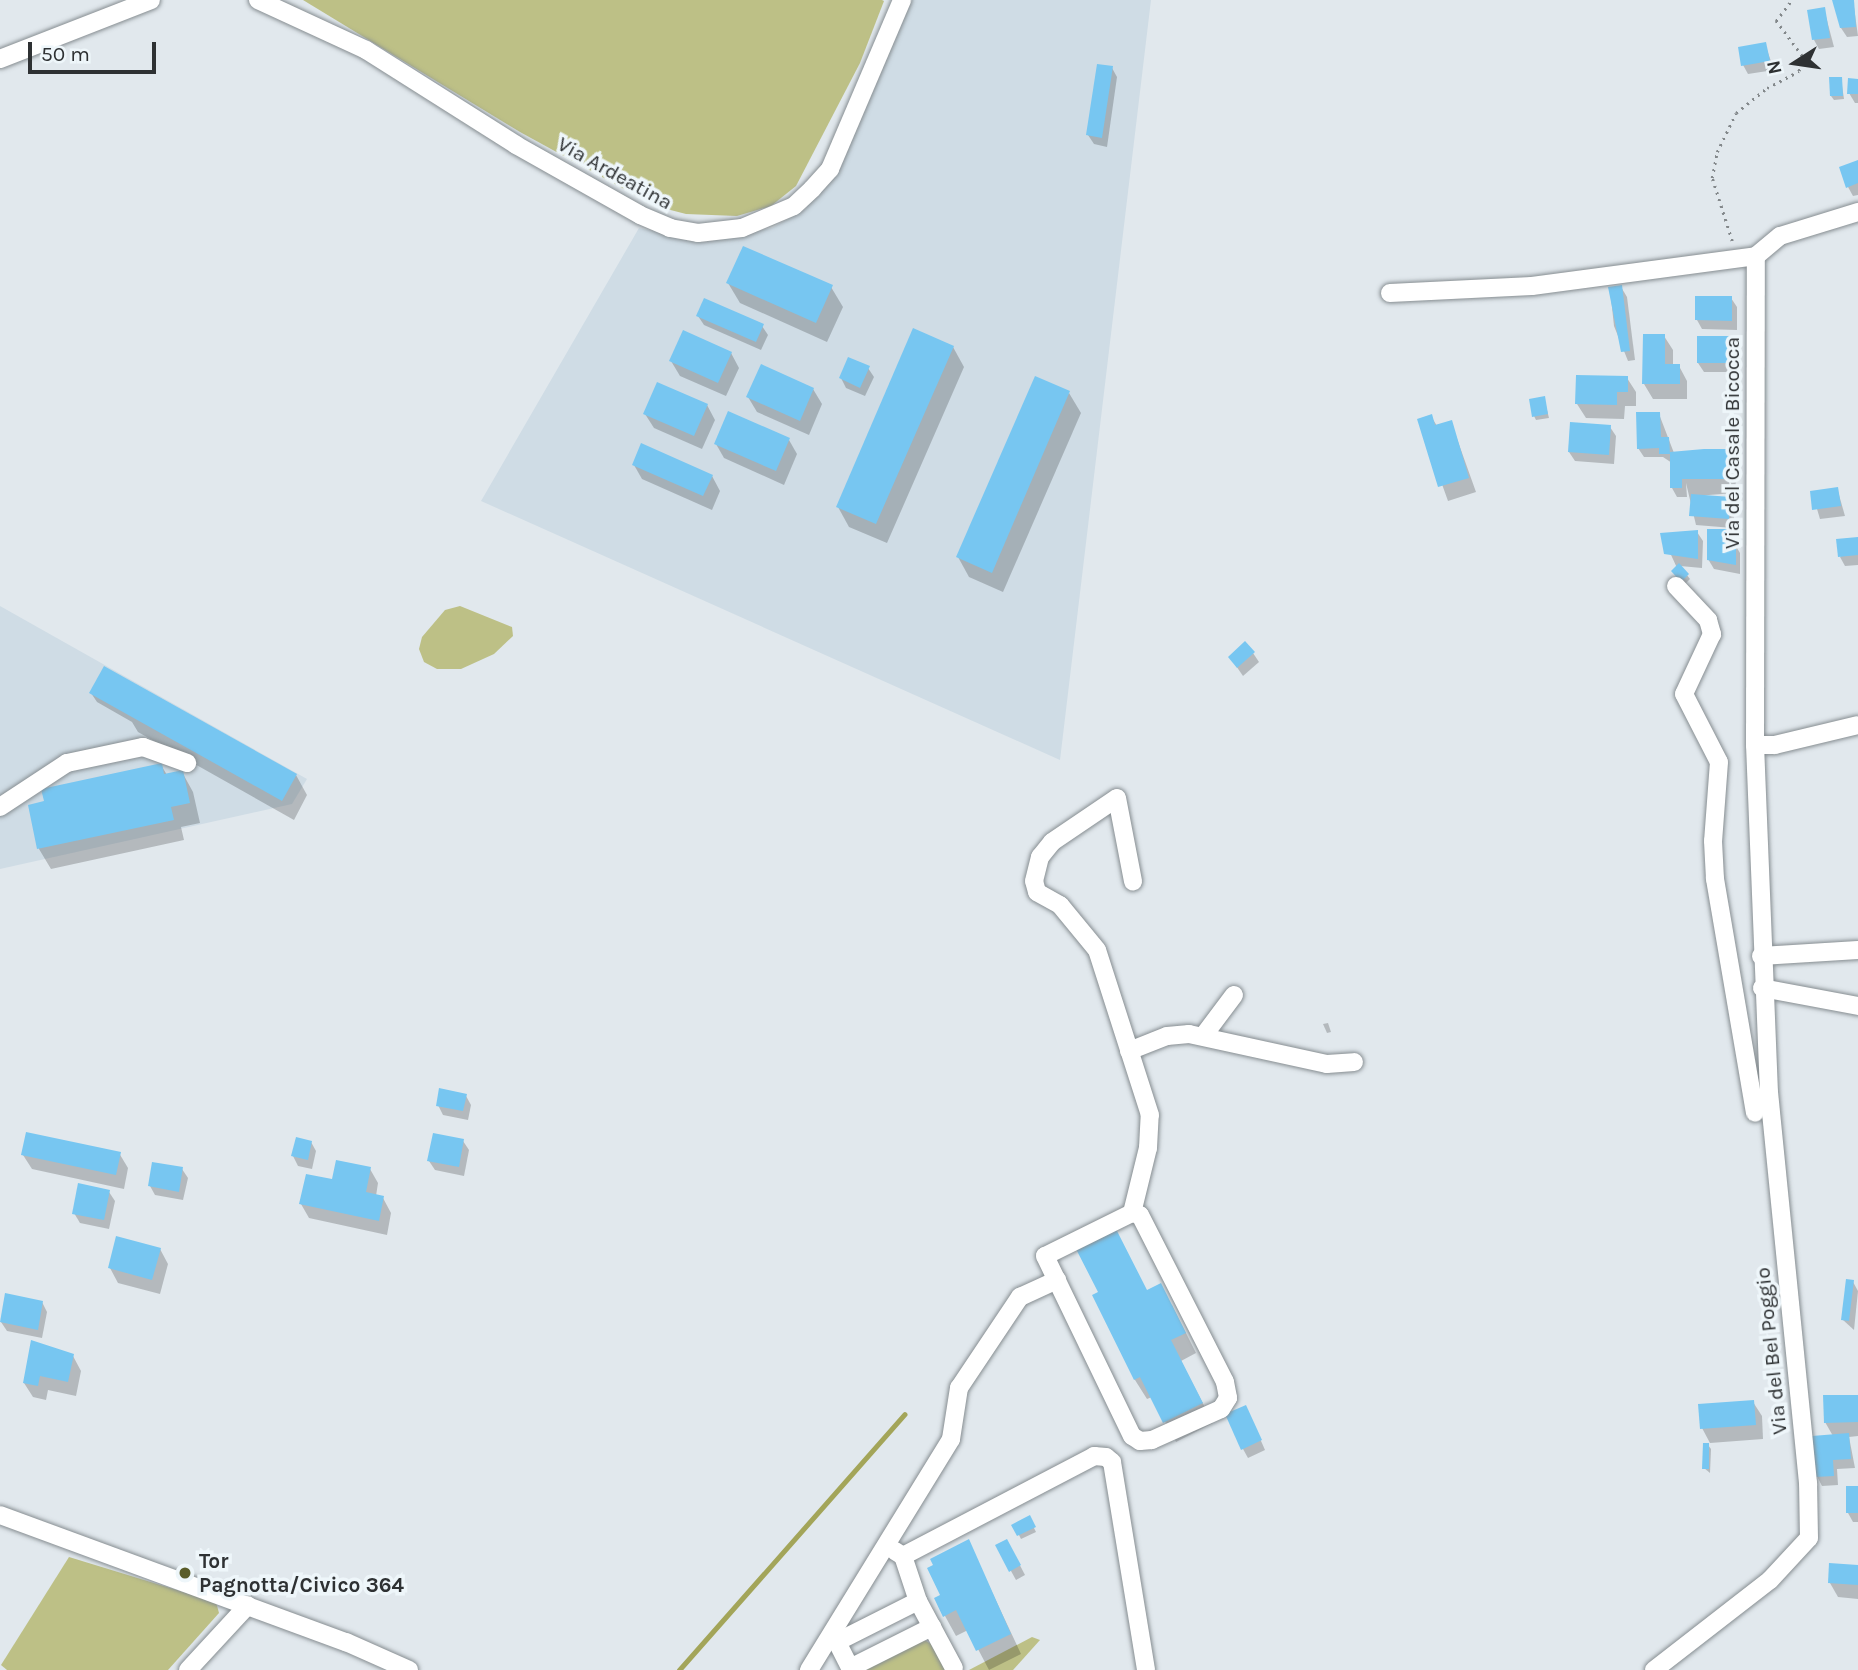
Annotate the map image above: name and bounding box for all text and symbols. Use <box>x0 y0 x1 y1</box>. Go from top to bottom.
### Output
scale bar <box>32 28 159 72</box>
north arrow <box>1760 28 1830 98</box>
text: 50 m <box>41 42 90 66</box>
text: N <box>1762 58 1787 76</box>
street label: Via Ardeatina <box>553 131 677 215</box>
street label: Via del Casale Bicocca <box>1719 337 1745 549</box>
street label: Via del Bel Poggio <box>1750 1266 1792 1436</box>
place label: Tor Pagnotta/Civico 364 <box>199 1548 404 1598</box>
marker: Tor Pagnotta/Civico 364 <box>177 1565 193 1581</box>

